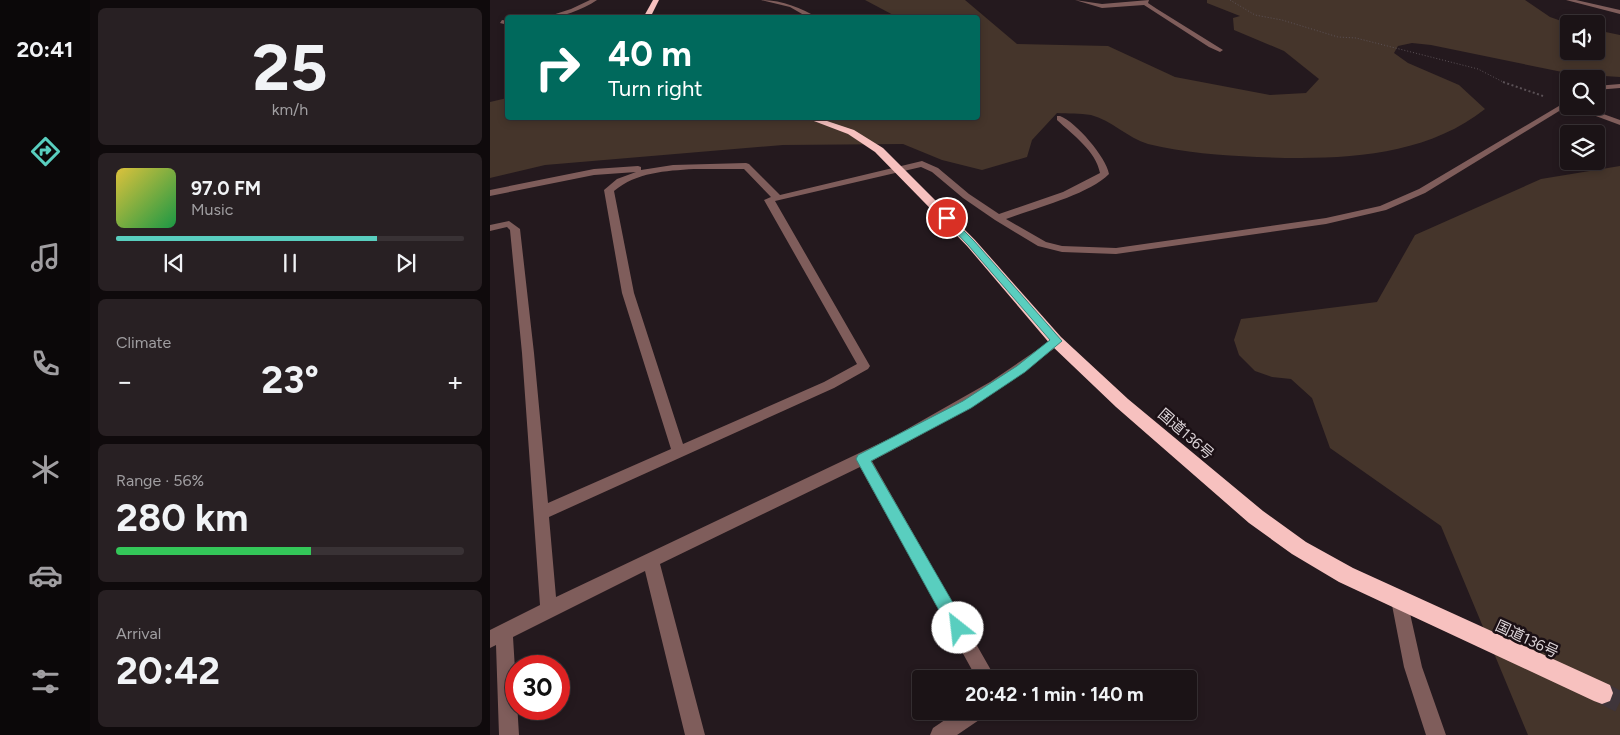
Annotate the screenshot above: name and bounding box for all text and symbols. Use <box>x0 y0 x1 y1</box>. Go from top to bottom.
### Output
map controls <box>1560 15 1605 170</box>
button: sound <box>1560 15 1605 60</box>
text: 25 <box>252 28 328 106</box>
text: 40 m <box>608 33 692 75</box>
icon: right <box>525 35 590 100</box>
text: 20:41 <box>17 36 73 63</box>
button: search <box>1560 70 1605 115</box>
text: Turn right <box>608 75 703 102</box>
text: km/h <box>272 100 308 119</box>
button: layers <box>1560 125 1605 170</box>
icon: directions <box>28 134 63 169</box>
text: 97.0 FM <box>191 177 261 200</box>
pin <box>926 197 968 239</box>
text: Music <box>191 200 233 219</box>
icon: arrive <box>933 204 961 232</box>
icon: music <box>28 240 63 275</box>
icon: previous <box>160 249 188 277</box>
icon: pause <box>276 249 304 277</box>
icon: next <box>392 249 420 277</box>
text: Climate <box>116 333 171 352</box>
icon: phone <box>28 346 63 381</box>
text: 23° <box>261 357 319 403</box>
text: − <box>116 364 133 398</box>
text: + <box>447 364 464 398</box>
street label: 国道136号 <box>1154 405 1218 463</box>
icon: climate <box>28 452 63 487</box>
text: Range · 56% <box>116 471 204 490</box>
text: 280 km <box>116 495 249 541</box>
icon: car <box>28 558 63 593</box>
position arrow <box>931 601 983 653</box>
street label: 国道136号 <box>1492 617 1562 661</box>
text: Arrival <box>116 624 161 643</box>
text: 20:42 <box>116 648 220 694</box>
speed limit sign: 30 <box>505 655 570 720</box>
icon: filters <box>28 664 63 699</box>
text: 20:42 · 1 min · 140 m <box>965 683 1144 706</box>

